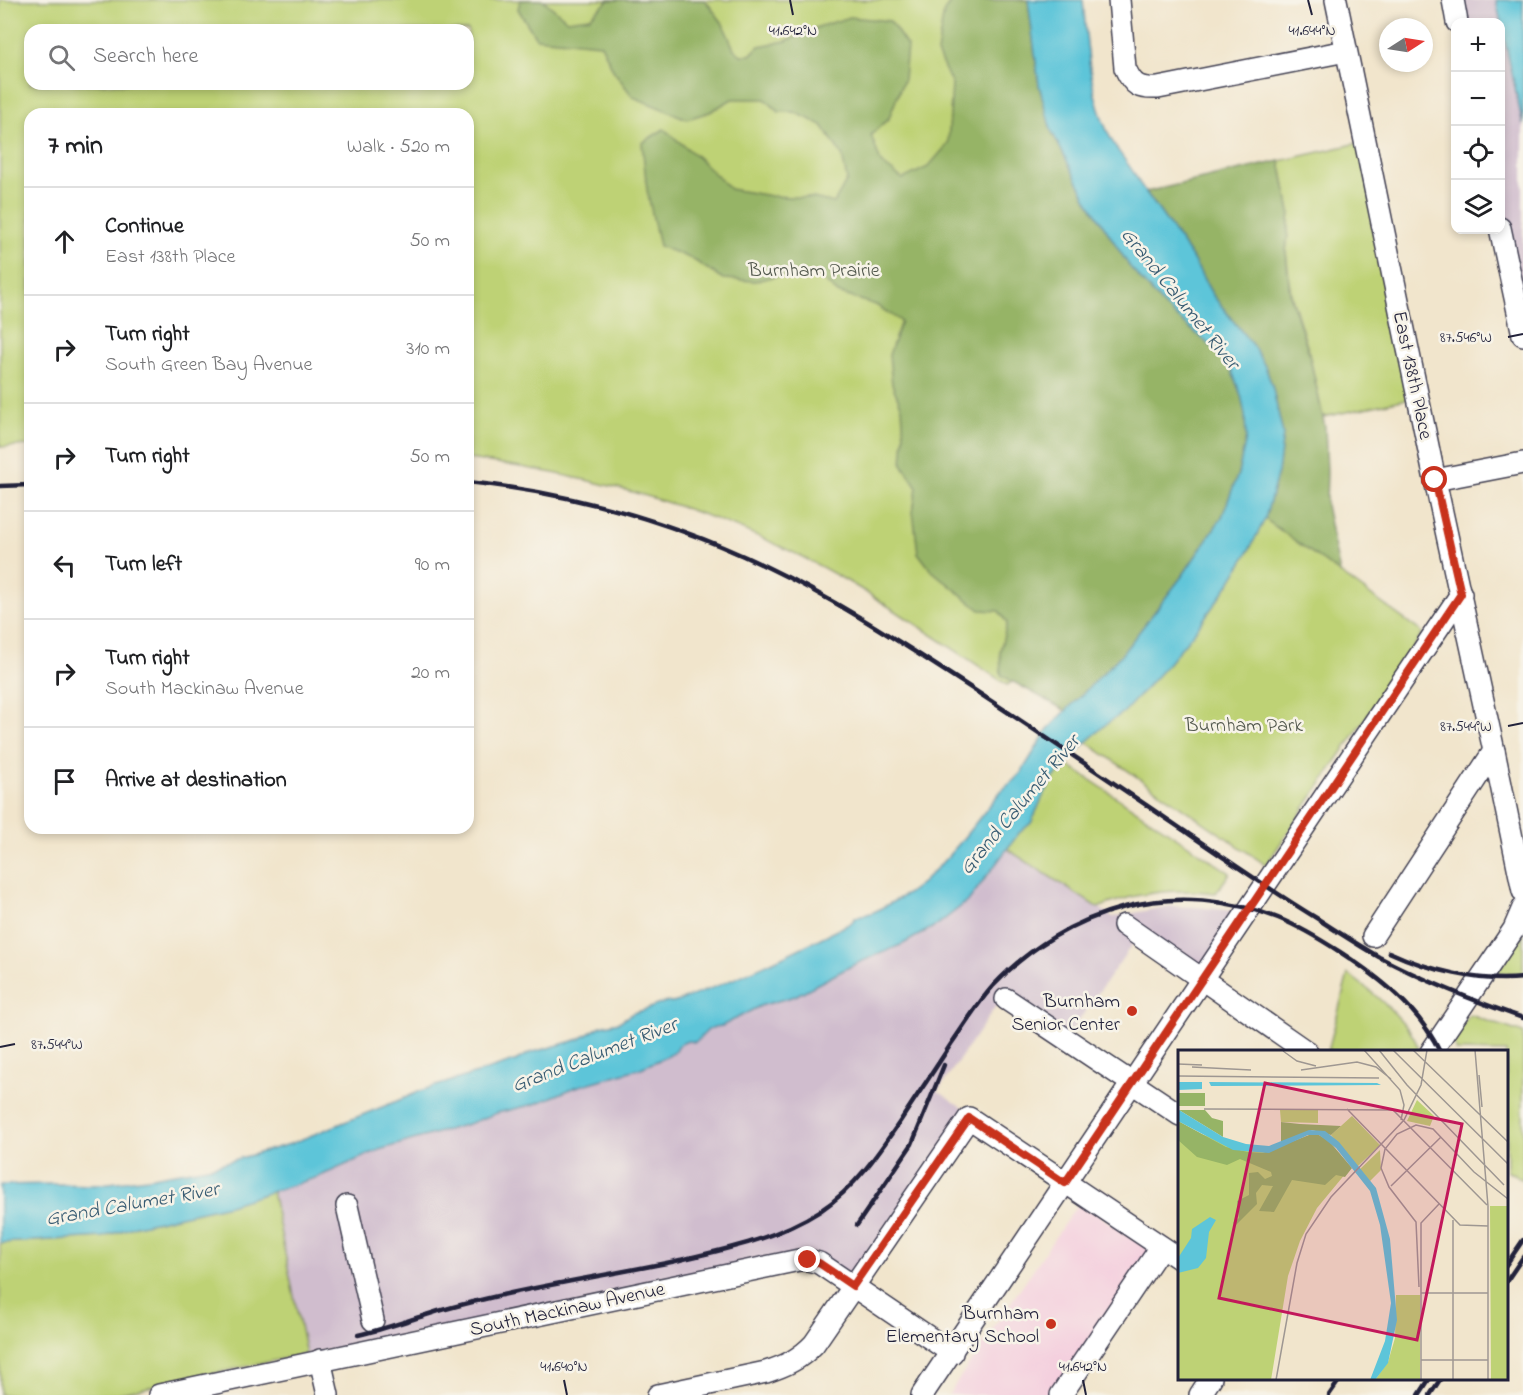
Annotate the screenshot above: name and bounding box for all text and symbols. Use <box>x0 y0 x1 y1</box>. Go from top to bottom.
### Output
north arrow <box>1379 18 1433 72</box>
map controls <box>1451 18 1505 234</box>
button: + <box>1451 18 1505 72</box>
text: 41.642°N <box>769 20 817 42</box>
text: 41.644°N <box>1288 20 1336 42</box>
search box <box>24 24 474 90</box>
icon: search <box>45 41 78 74</box>
text: Search here <box>93 41 198 73</box>
button: − <box>1451 72 1505 126</box>
button: locate <box>1451 126 1505 180</box>
text: 7 min <box>48 128 103 166</box>
text: Walk · 520 m <box>347 133 450 162</box>
button: layers <box>1451 180 1505 234</box>
text: Continue <box>105 211 184 243</box>
water label: Grand Calumet River <box>1113 222 1248 379</box>
icon: ahead <box>48 225 81 258</box>
text: 50 m <box>409 227 450 256</box>
text: East 138th Place <box>105 243 236 272</box>
park label: Burnham Prairie <box>747 257 880 286</box>
street label: East 138th Place <box>1384 309 1439 442</box>
text: Turn right <box>105 319 190 351</box>
text: 87.546°W <box>1440 327 1492 349</box>
icon: right <box>48 333 81 366</box>
text: 310 m <box>406 335 450 364</box>
text: South Green Bay Avenue <box>105 351 313 380</box>
icon: right <box>48 441 81 474</box>
text: Turn right <box>105 441 190 473</box>
text: 50 m <box>409 443 450 472</box>
route start <box>1421 466 1447 492</box>
icon: left <box>48 549 81 582</box>
text: Turn left <box>105 549 182 581</box>
text: 90 m <box>415 551 450 580</box>
text: Turn right <box>105 643 190 675</box>
icon: right <box>48 657 81 690</box>
text: 20 m <box>411 659 450 688</box>
text: South Mackinaw Avenue <box>105 675 304 704</box>
park label: Burnham Park <box>1184 712 1303 741</box>
text: 87.544°W <box>1440 716 1492 738</box>
water label: Grand Calumet River <box>953 727 1090 882</box>
icon: arrive <box>48 765 81 798</box>
text: Arrive at destination <box>105 765 287 797</box>
place label: Burnham Senior Center <box>1011 988 1121 1040</box>
marker: Burnham Senior Center <box>1125 1004 1139 1018</box>
water label: Grand Calumet River <box>508 1010 684 1101</box>
text: 87.544°W <box>31 1034 83 1056</box>
inset map <box>1178 1050 1508 1380</box>
water label: Grand Calumet River <box>44 1175 223 1235</box>
route end <box>794 1246 820 1272</box>
street label: South Mackinaw Avenue <box>467 1276 668 1345</box>
place label: Burnham Elementary School <box>886 1300 1039 1352</box>
marker: Burnham Elementary School <box>1044 1317 1058 1331</box>
text: 41.640°N <box>540 1356 588 1378</box>
text: 41.642°N <box>1059 1356 1107 1378</box>

